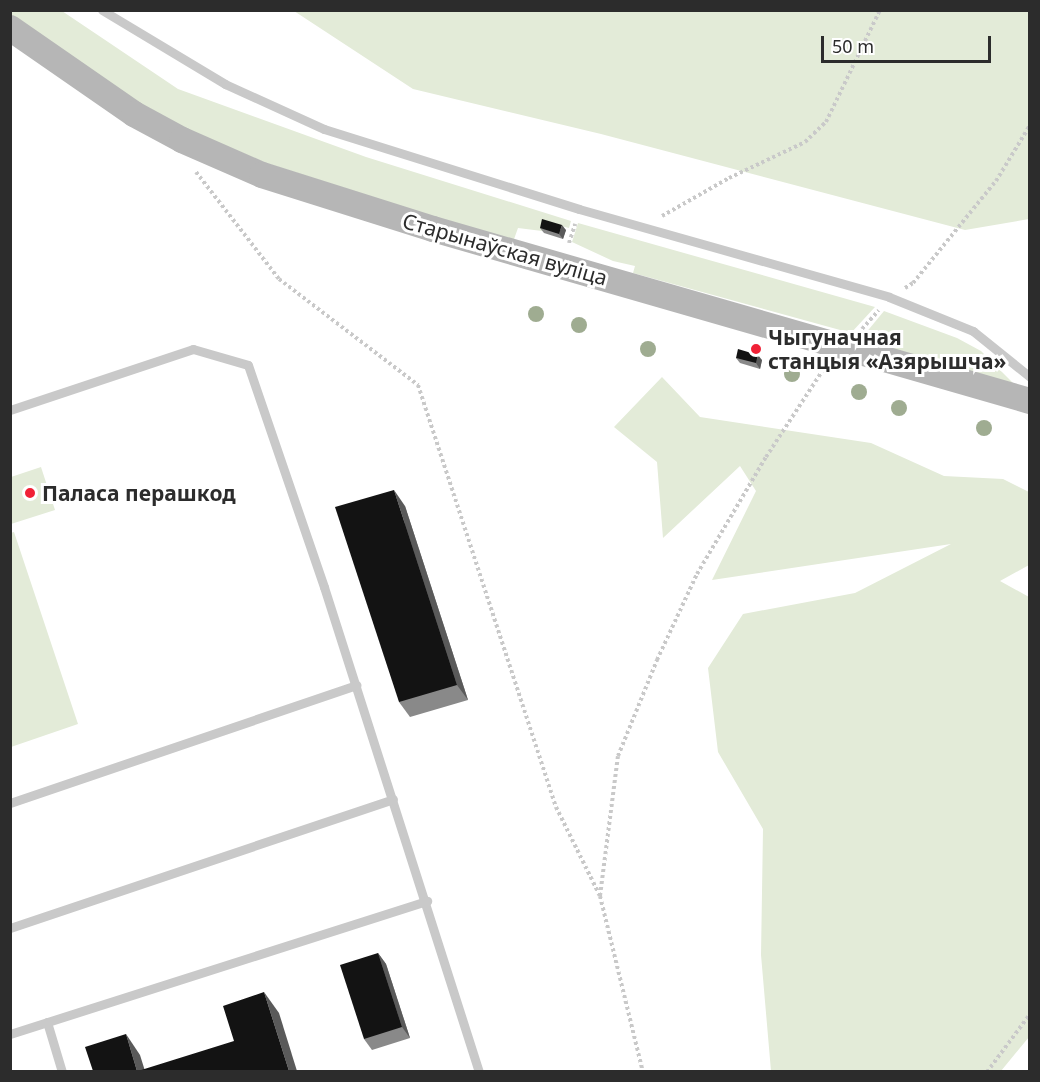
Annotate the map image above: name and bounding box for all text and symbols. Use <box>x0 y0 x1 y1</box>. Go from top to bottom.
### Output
scale bar <box>824 24 994 62</box>
text: 50 m <box>832 34 874 58</box>
street label: Старынаўская вуліца <box>400 208 610 290</box>
place label: Чыгуначная станцыя «Азярышча» <box>768 324 1006 374</box>
marker: Чыгуначная станцыя «Азярышча» <box>749 342 763 356</box>
place label: Паласа перашкод <box>42 480 236 506</box>
marker: Паласа перашкод <box>23 486 37 500</box>

